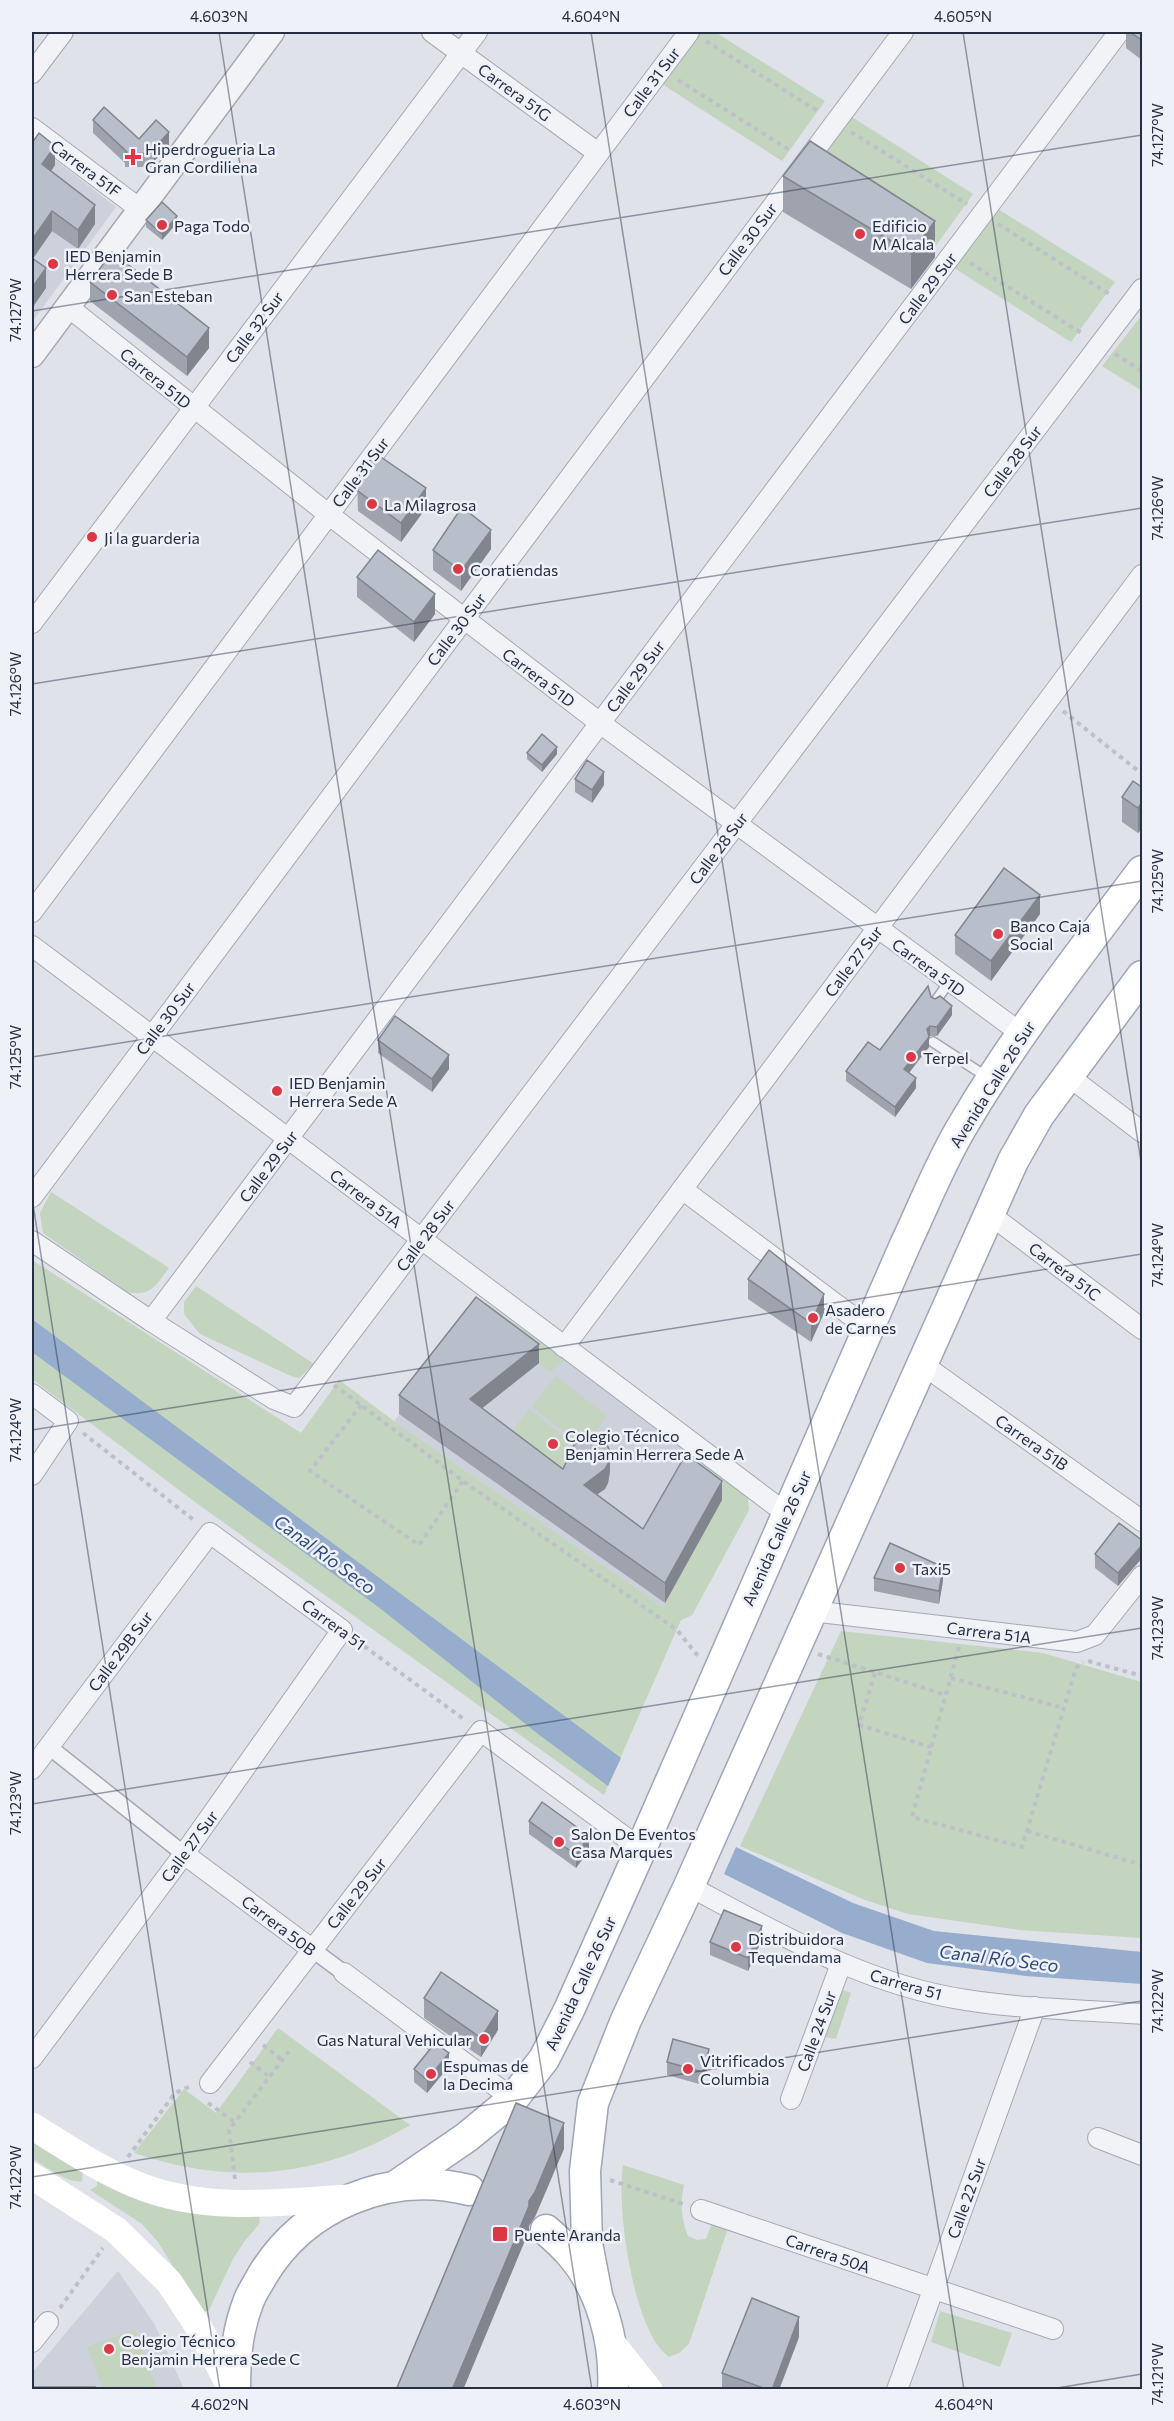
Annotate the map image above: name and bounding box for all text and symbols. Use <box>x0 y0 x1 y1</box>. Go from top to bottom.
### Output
text: 4.603°N <box>190 7 248 25</box>
text: 4.604°N <box>562 7 620 25</box>
text: 4.605°N <box>934 7 992 25</box>
street label: Calle 31 Sur <box>619 43 684 121</box>
street label: Carrera 51G <box>475 59 555 125</box>
text: 74.127°W <box>1148 103 1166 167</box>
street label: Carrera 51F <box>47 135 125 201</box>
place label: Hiperdrogueria La Gran Cordiliena <box>145 139 276 176</box>
marker: Hiperdrogueria La Gran Cordiliena <box>126 150 140 164</box>
street label: Calle 30 Sur <box>713 198 781 279</box>
place label: Paga Todo <box>174 216 250 235</box>
place label: Edificio M Alcala <box>872 216 934 253</box>
marker: Paga Todo <box>155 218 169 232</box>
marker: Edificio M Alcala <box>853 227 867 241</box>
place label: IED Benjamin Herrera Sede B <box>65 246 173 283</box>
street label: Calle 29 Sur <box>894 248 961 328</box>
marker: IED Benjamin Herrera Sede B <box>46 257 60 271</box>
text: 74.127°W <box>6 278 24 342</box>
place label: San Esteban <box>124 286 213 305</box>
street label: Calle 32 Sur <box>221 287 287 367</box>
marker: San Esteban <box>105 288 119 302</box>
street label: Carrera 51D <box>117 344 195 412</box>
street label: Calle 28 Sur <box>979 421 1046 501</box>
street label: Calle 31 Sur <box>328 433 393 511</box>
text: 74.126°W <box>1148 476 1166 540</box>
place label: La Milagrosa <box>384 495 476 514</box>
marker: La Milagrosa <box>365 497 379 511</box>
place label: Ji la guarderia <box>104 528 200 547</box>
marker: Ji la guarderia <box>85 530 99 544</box>
place label: Coratiendas <box>470 560 558 579</box>
marker: Coratiendas <box>451 562 465 576</box>
street label: Calle 30 Sur <box>422 588 490 669</box>
street label: Calle 29 Sur <box>602 636 669 716</box>
street label: Carrera 51D <box>499 644 579 710</box>
text: 74.126°W <box>6 652 24 716</box>
street label: Calle 28 Sur <box>685 808 752 888</box>
text: 74.125°W <box>1148 849 1166 913</box>
place label: Banco Caja Social <box>1010 916 1090 953</box>
street label: Calle 27 Sur <box>820 921 886 1000</box>
marker: Banco Caja Social <box>991 927 1005 941</box>
street label: Carrera 51D <box>889 934 969 1000</box>
street label: Calle 30 Sur <box>131 977 199 1058</box>
street label: Avenida Calle 26 Sur <box>945 1017 1039 1151</box>
text: 74.125°W <box>6 1025 24 1089</box>
place label: Terpel <box>923 1048 969 1067</box>
marker: Terpel <box>904 1050 918 1064</box>
place label: IED Benjamin Herrera Sede A <box>289 1073 398 1110</box>
marker: IED Benjamin Herrera Sede A <box>270 1084 284 1098</box>
street label: Calle 29 Sur <box>235 1126 302 1206</box>
street label: Carrera 51A <box>326 1165 406 1231</box>
street label: Calle 28 Sur <box>392 1195 459 1275</box>
text: 74.124°W <box>1148 1223 1166 1287</box>
street label: Carrera 51C <box>1025 1238 1105 1304</box>
place label: Asadero de Carnes <box>825 1300 896 1337</box>
marker: Asadero de Carnes <box>806 1311 820 1325</box>
text: 74.124°W <box>6 1398 24 1462</box>
street label: Carrera 51B <box>992 1410 1072 1474</box>
place label: Colegio Técnico Benjamin Herrera Sede A <box>565 1426 744 1463</box>
marker: Colegio Técnico Benjamin Herrera Sede A <box>546 1437 560 1451</box>
street label: Avenida Calle 26 Sur <box>738 1467 815 1609</box>
water label: Canal Río Seco <box>270 1510 380 1598</box>
place label: Taxi5 <box>912 1559 951 1578</box>
marker: Taxi5 <box>893 1561 907 1575</box>
street label: Carrera 51 <box>298 1595 370 1653</box>
text: 74.123°W <box>1148 1596 1166 1660</box>
street label: Calle 29B Sur <box>84 1607 157 1695</box>
street label: Carrera 51A <box>946 1617 1032 1647</box>
text: 74.123°W <box>6 1771 24 1835</box>
street label: Calle 27 Sur <box>157 1806 222 1886</box>
place label: Salon De Eventos Casa Marques <box>571 1824 696 1861</box>
marker: Salon De Eventos Casa Marques <box>552 1835 566 1849</box>
street label: Calle 29 Sur <box>322 1853 390 1932</box>
street label: Carrera 50B <box>238 1891 320 1959</box>
street label: Avenida Calle 26 Sur <box>541 1912 620 2053</box>
place label: Distribuidora Tequendama <box>748 1929 844 1966</box>
marker: Distribuidora Tequendama <box>729 1940 743 1954</box>
water label: Canal Río Seco <box>938 1940 1060 1976</box>
street label: Carrera 51 <box>868 1965 944 2003</box>
text: 74.122°W <box>1148 1969 1166 2033</box>
street label: Calle 24 Sur <box>793 1987 840 2074</box>
place label: Gas Natural Vehicular <box>317 2030 473 2049</box>
marker: Gas Natural Vehicular <box>477 2032 491 2046</box>
place label: Vitrificados Columbia <box>700 2051 785 2088</box>
place label: Espumas de la Decima <box>443 2056 528 2093</box>
marker: Vitrificados Columbia <box>681 2062 695 2076</box>
marker: Espumas de la Decima <box>424 2067 438 2081</box>
text: 74.122°W <box>6 2145 24 2209</box>
street label: Calle 22 Sur <box>943 2154 990 2241</box>
marker: Puente Aranda <box>491 2225 509 2243</box>
place label: Puente Aranda <box>514 2225 621 2244</box>
street label: Carrera 50A <box>783 2230 873 2276</box>
place label: Colegio Técnico Benjamin Herrera Sede C <box>121 2331 300 2368</box>
marker: Colegio Técnico Benjamin Herrera Sede C <box>102 2342 116 2356</box>
text: 74.121°W <box>1148 2343 1166 2405</box>
text: 4.602°N <box>191 2395 249 2413</box>
text: 4.603°N <box>563 2395 621 2413</box>
text: 4.604°N <box>935 2395 993 2413</box>

